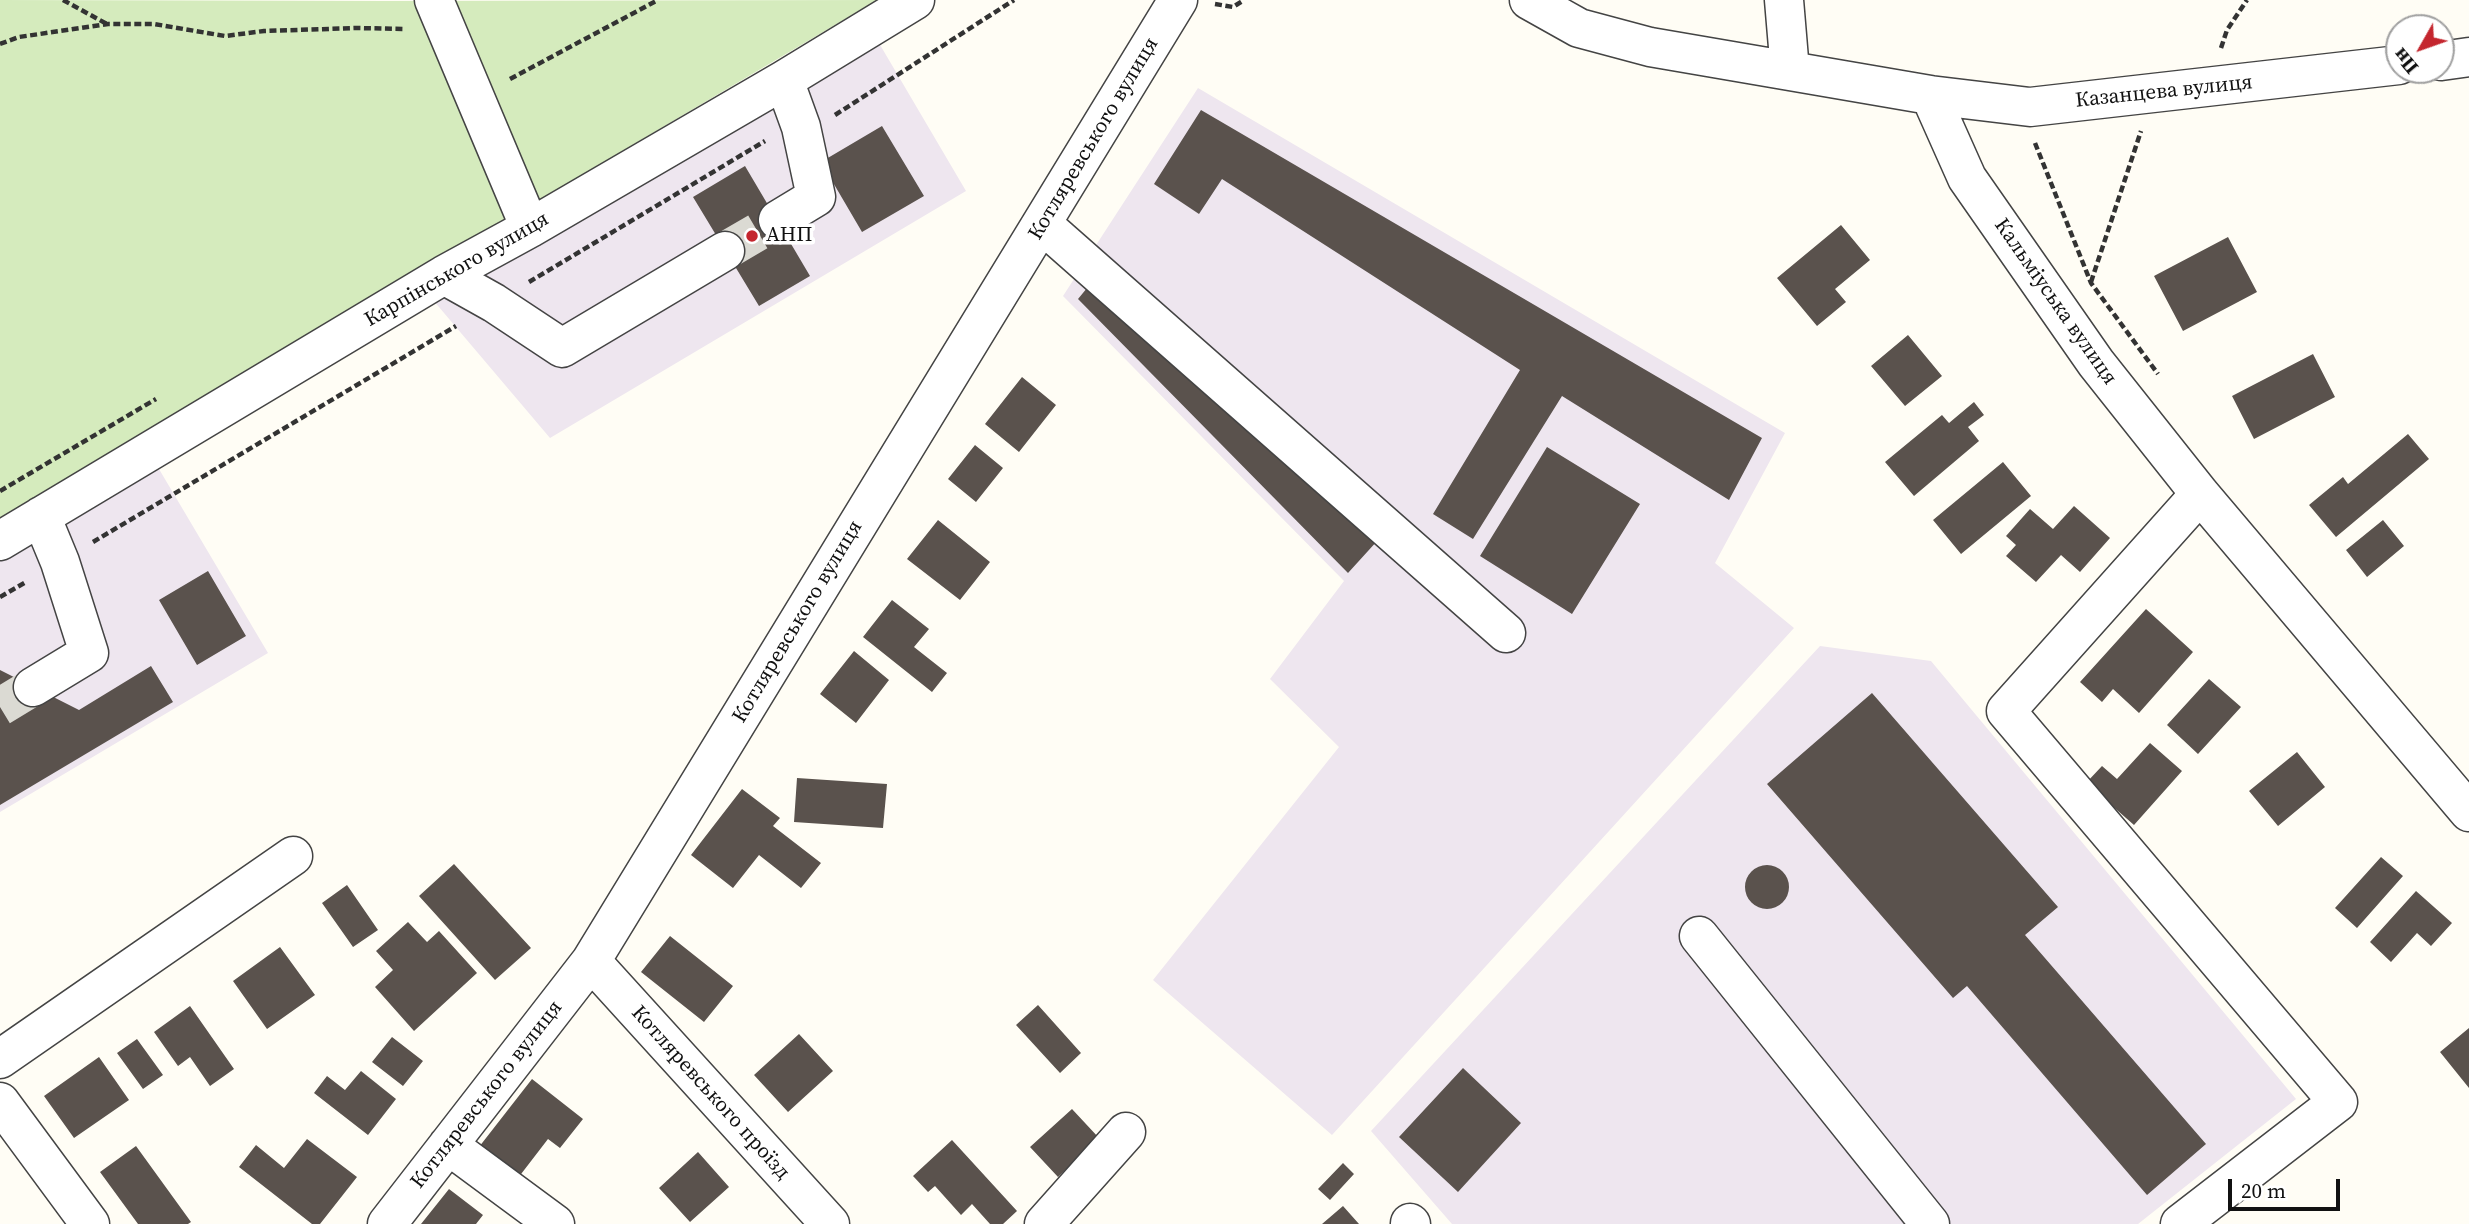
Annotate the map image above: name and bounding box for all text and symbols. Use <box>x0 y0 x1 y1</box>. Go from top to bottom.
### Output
north arrow <box>2385 14 2455 84</box>
street label: Котляревського вулиця <box>1024 33 1164 245</box>
text: Пн <box>2387 43 2424 80</box>
street label: Казанцева вулиця <box>2074 70 2254 114</box>
street label: Карпінського вулиця <box>360 207 554 333</box>
street label: Кальміуська вулиця <box>1988 214 2122 390</box>
place label: АНП <box>766 223 813 249</box>
marker: АНП <box>744 228 760 244</box>
street label: Котляревського вулиця <box>728 516 868 728</box>
street label: Котляревського вулиця <box>406 996 568 1194</box>
street label: Котляревського проїзд <box>625 1001 795 1185</box>
scale bar <box>2231 1164 2343 1208</box>
text: 20 m <box>2241 1176 2286 1205</box>

